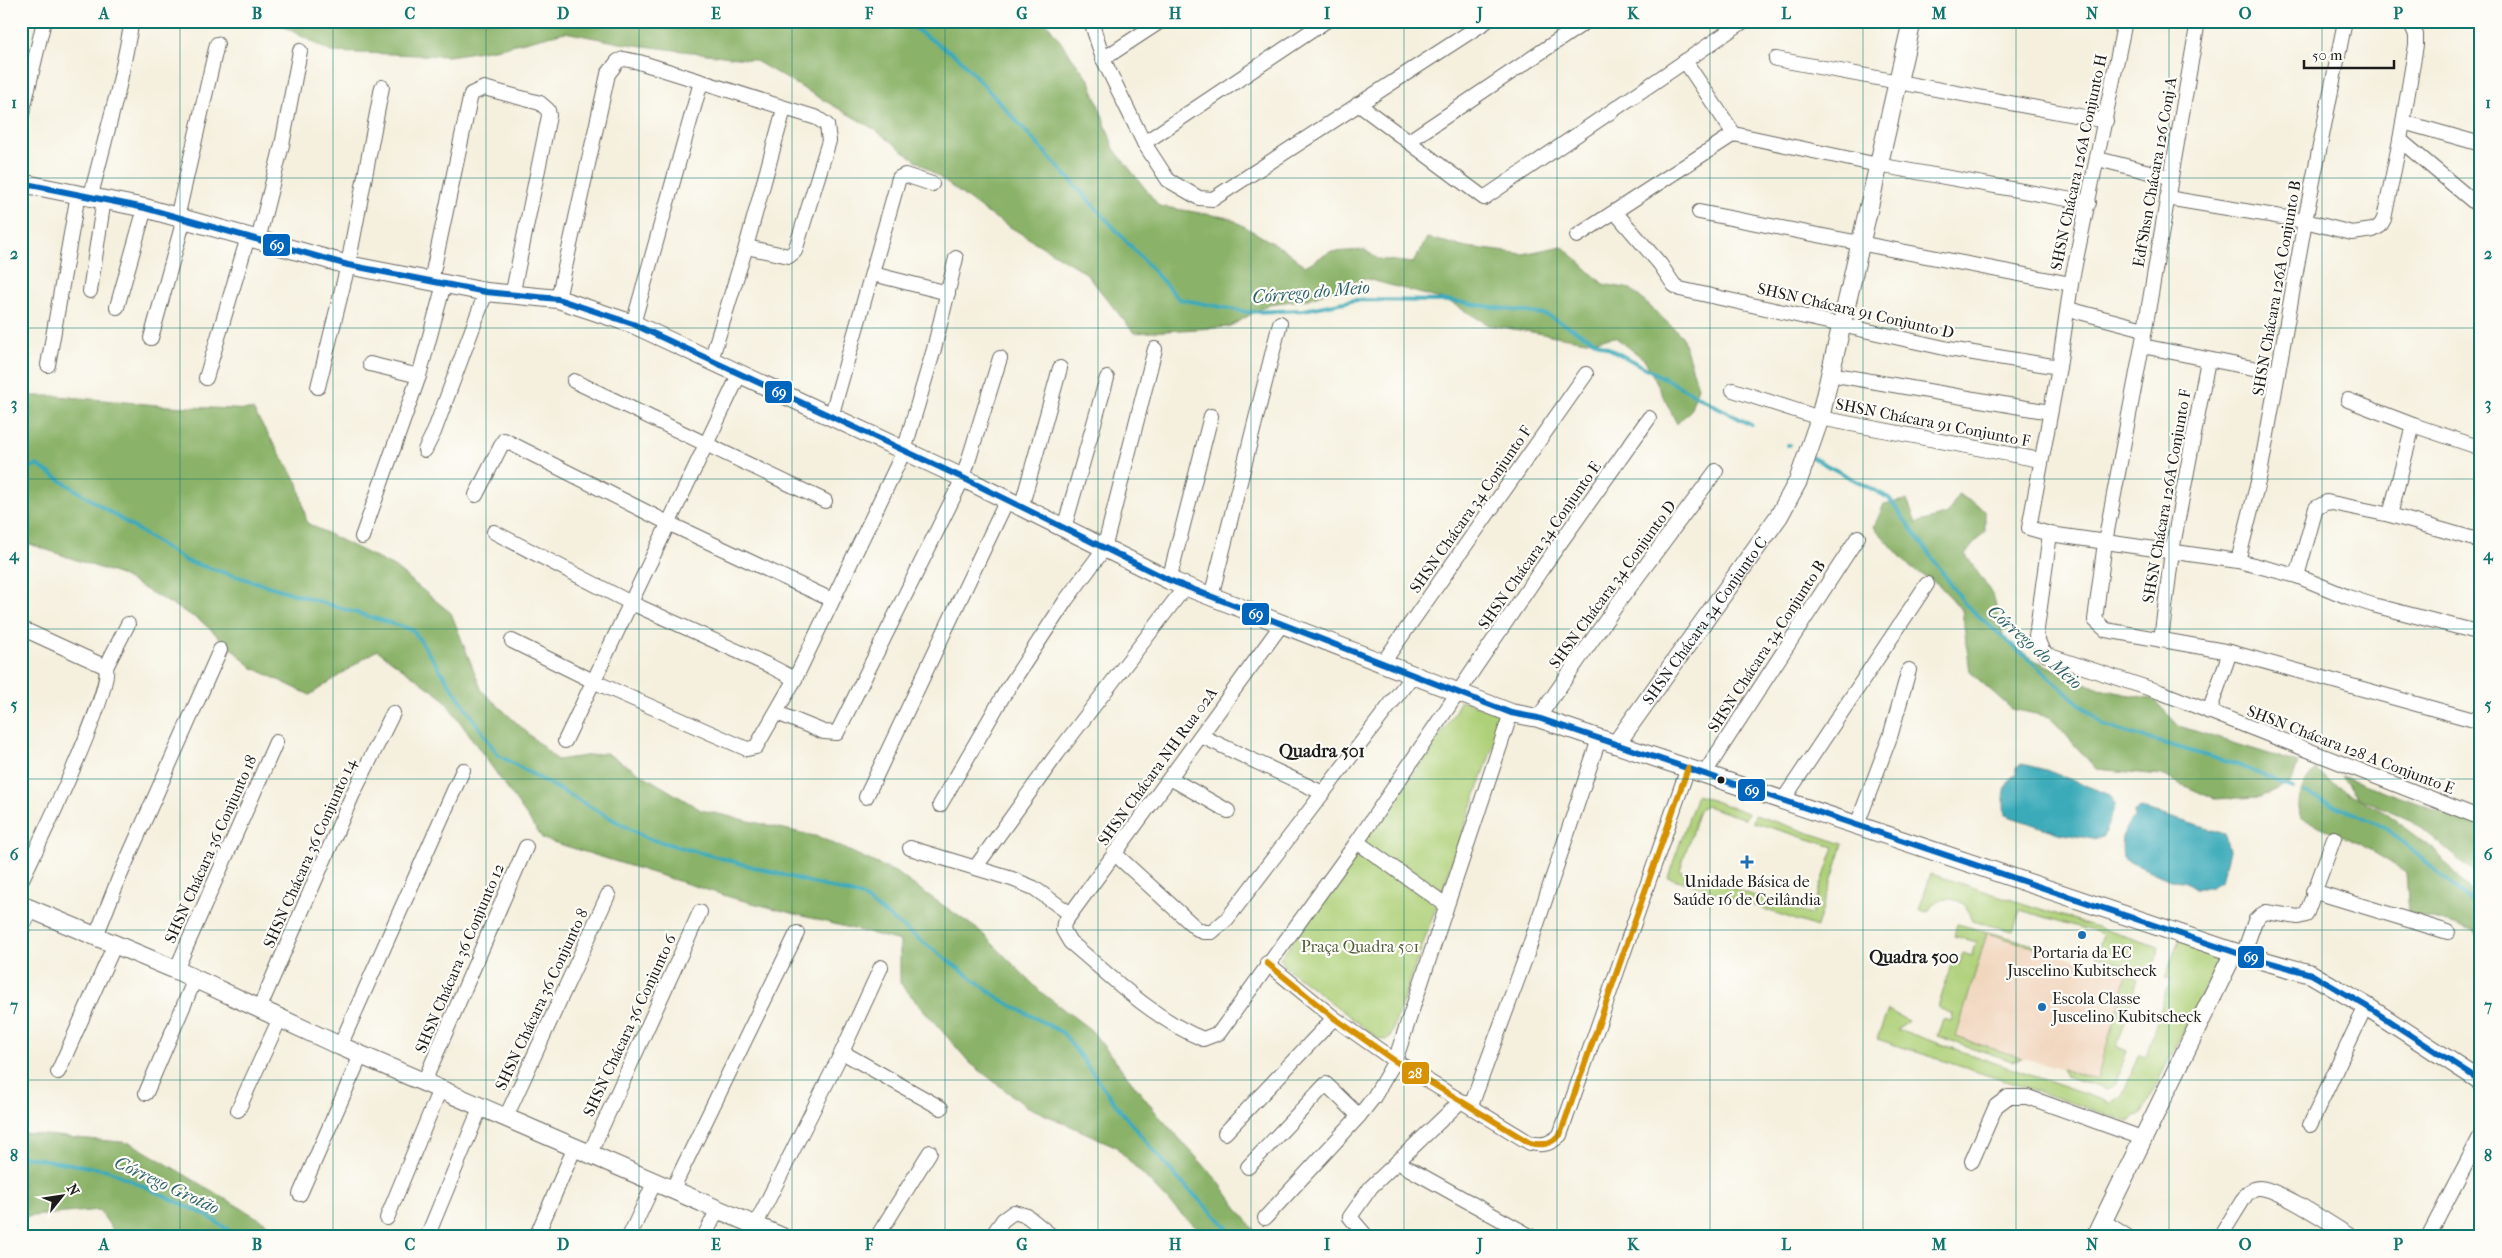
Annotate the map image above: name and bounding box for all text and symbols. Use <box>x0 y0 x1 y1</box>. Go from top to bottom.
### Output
text: A <box>98 4 110 23</box>
text: B <box>252 4 262 23</box>
text: C <box>405 4 416 23</box>
text: D <box>557 4 569 23</box>
text: E <box>711 4 721 23</box>
text: F <box>864 4 874 23</box>
text: G <box>1016 4 1028 23</box>
text: H <box>1169 4 1182 23</box>
text: I <box>1324 4 1331 23</box>
text: J <box>1475 4 1483 24</box>
text: K <box>1627 4 1640 23</box>
text: L <box>1781 4 1791 23</box>
text: M <box>1931 4 1947 23</box>
text: N <box>2086 4 2099 23</box>
text: O <box>2239 4 2252 23</box>
text: P <box>2393 4 2403 23</box>
scale bar <box>2304 38 2394 70</box>
text: 50 m <box>2312 46 2343 64</box>
street label: SHSN Chácara 126A Conjunto H <box>2046 52 2111 272</box>
street label: EdfShsn Chácara 126 Conj A <box>2128 75 2181 269</box>
text: 1 <box>11 93 17 112</box>
text: 1 <box>2485 93 2491 112</box>
street label: SHSN Chácara 126A Conjunto B <box>2248 179 2305 397</box>
line badge: 69 <box>262 233 291 257</box>
text: 69 <box>270 237 284 254</box>
text: 2 <box>10 244 18 263</box>
text: 2 <box>2484 244 2492 263</box>
water label: Córrego do Meio <box>1251 277 1371 308</box>
street label: SHSN Chácara 91 Conjunto D <box>1756 279 1956 342</box>
line badge: 69 <box>764 380 793 404</box>
text: 69 <box>772 384 786 401</box>
street label: SHSN Chácara 126A Conjunto F <box>2138 387 2195 604</box>
text: 3 <box>11 394 17 414</box>
street label: SHSN Chácara 91 Conjunto F <box>1834 394 2032 451</box>
text: 3 <box>2485 394 2491 414</box>
street label: SHSN Chácara 34 Conjunto F <box>1405 422 1536 596</box>
street label: SHSN Chácara 34 Conjunto E <box>1474 457 1605 633</box>
street label: SHSN Chácara 34 Conjunto D <box>1545 496 1680 672</box>
street label: SHSN Chácara 34 Conjunto C <box>1638 533 1771 708</box>
text: 4 <box>8 545 20 565</box>
text: 4 <box>2482 545 2494 565</box>
street label: SHSN Chácara 34 Conjunto B <box>1704 557 1829 736</box>
water label: Córrego do Meio <box>1983 601 2086 694</box>
line badge: 69 <box>1241 602 1270 626</box>
text: 69 <box>1249 606 1263 623</box>
street label: SHSN Chácara NH Rua 02A <box>1094 683 1222 849</box>
text: 5 <box>11 695 18 714</box>
text: 5 <box>2485 695 2492 714</box>
street label: SHSN Chácara 128 A Conjunto E <box>2244 701 2457 798</box>
district label: Quadra 501 <box>1279 741 1365 762</box>
street label: SHSN Chácara 36 Conjunto 18 <box>160 752 261 946</box>
street label: SHSN Chácara 36 Conjunto 14 <box>259 755 360 951</box>
unlabelled marker <box>1716 775 1726 785</box>
line badge: 69 <box>1737 778 1766 802</box>
text: 69 <box>1745 782 1759 799</box>
text: 6 <box>10 845 19 864</box>
text: 6 <box>2484 845 2493 864</box>
marker: Unidade Básica de Saúde 16 de Ceilândia <box>1740 855 1754 869</box>
street label: SHSN Chácara 36 Conjunto 12 <box>411 861 508 1056</box>
place label: Unidade Básica de Saúde 16 de Ceilândia <box>1673 872 1821 909</box>
street label: SHSN Chácara 36 Conjunto 8 <box>491 905 592 1093</box>
marker: Portaria da EC Juscelino Kubitscheck <box>2076 929 2088 941</box>
street label: SHSN Chácara 36 Conjunto 6 <box>579 931 680 1119</box>
park label: Praça Quadra 501 <box>1301 937 1419 956</box>
place label: Portaria da EC Juscelino Kubitscheck <box>2005 943 2157 980</box>
line badge: 69 <box>2237 945 2265 969</box>
district label: Quadra 500 <box>1869 947 1959 968</box>
text: 69 <box>2244 949 2258 966</box>
place label: Escola Classe Juscelino Kubitscheck <box>2050 989 2202 1026</box>
text: 7 <box>9 996 18 1015</box>
text: 7 <box>2483 996 2492 1015</box>
marker: Escola Classe Juscelino Kubitscheck <box>2036 1001 2048 1013</box>
line badge: 28 <box>1401 1061 1430 1085</box>
text: 28 <box>1408 1065 1422 1082</box>
text: 8 <box>10 1146 18 1165</box>
text: 8 <box>2484 1146 2492 1165</box>
water label: Córrego Grotão <box>111 1152 223 1219</box>
north arrow <box>38 1170 88 1220</box>
text: N <box>63 1181 83 1199</box>
text: A <box>98 1235 110 1254</box>
text: B <box>252 1235 262 1254</box>
text: C <box>405 1235 416 1254</box>
text: D <box>557 1235 569 1254</box>
text: E <box>711 1235 721 1254</box>
text: F <box>864 1235 874 1254</box>
text: G <box>1016 1235 1028 1254</box>
text: H <box>1169 1235 1182 1254</box>
text: I <box>1324 1235 1331 1254</box>
text: J <box>1475 1235 1483 1255</box>
text: K <box>1627 1235 1640 1254</box>
text: L <box>1781 1235 1791 1254</box>
text: M <box>1931 1235 1947 1254</box>
text: N <box>2086 1235 2099 1254</box>
text: O <box>2239 1235 2252 1254</box>
text: P <box>2393 1235 2403 1254</box>

